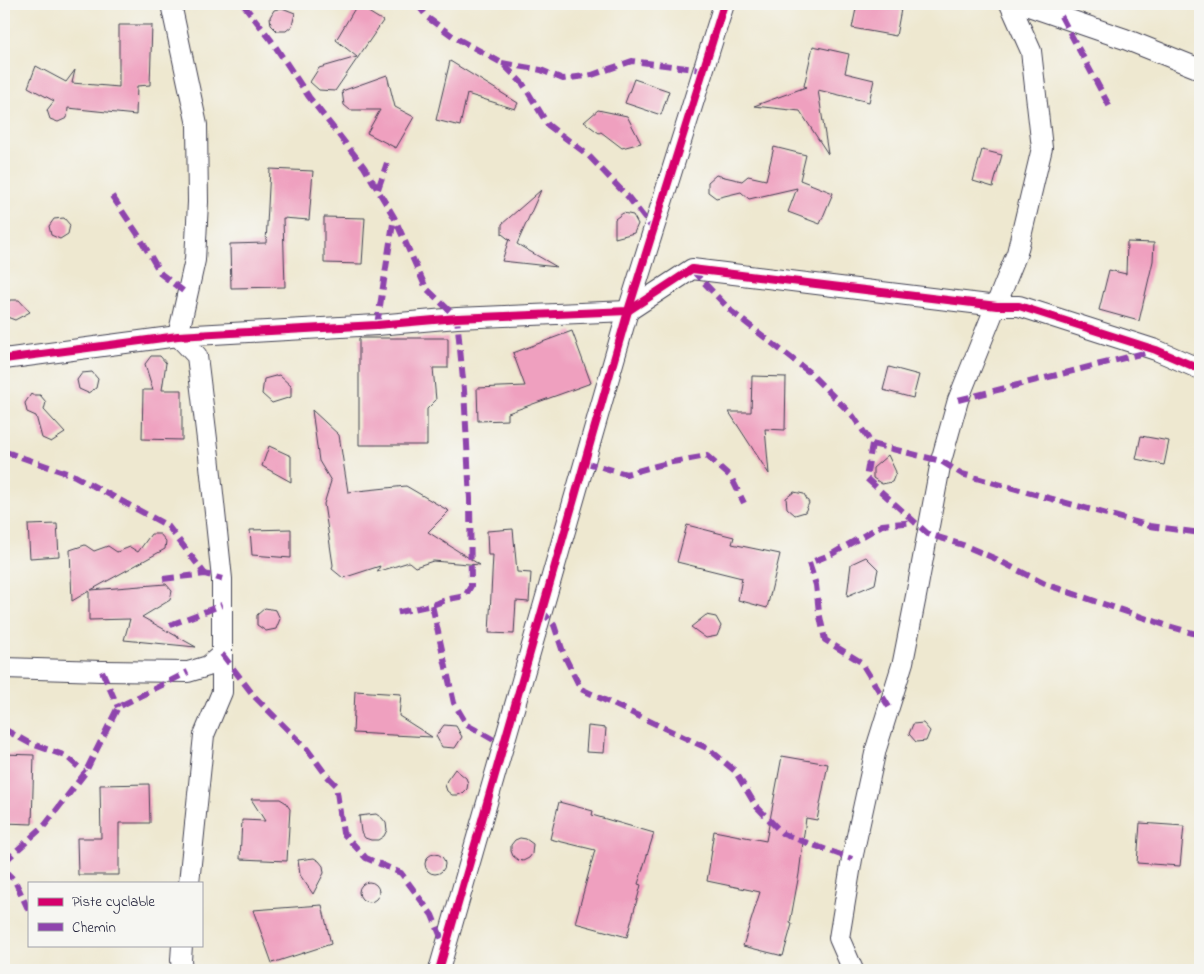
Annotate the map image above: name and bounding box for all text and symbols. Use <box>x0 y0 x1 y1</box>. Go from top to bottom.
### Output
legend <box>28 882 202 946</box>
text: Piste cyclable <box>72 891 155 914</box>
text: Chemin <box>72 917 116 939</box>

